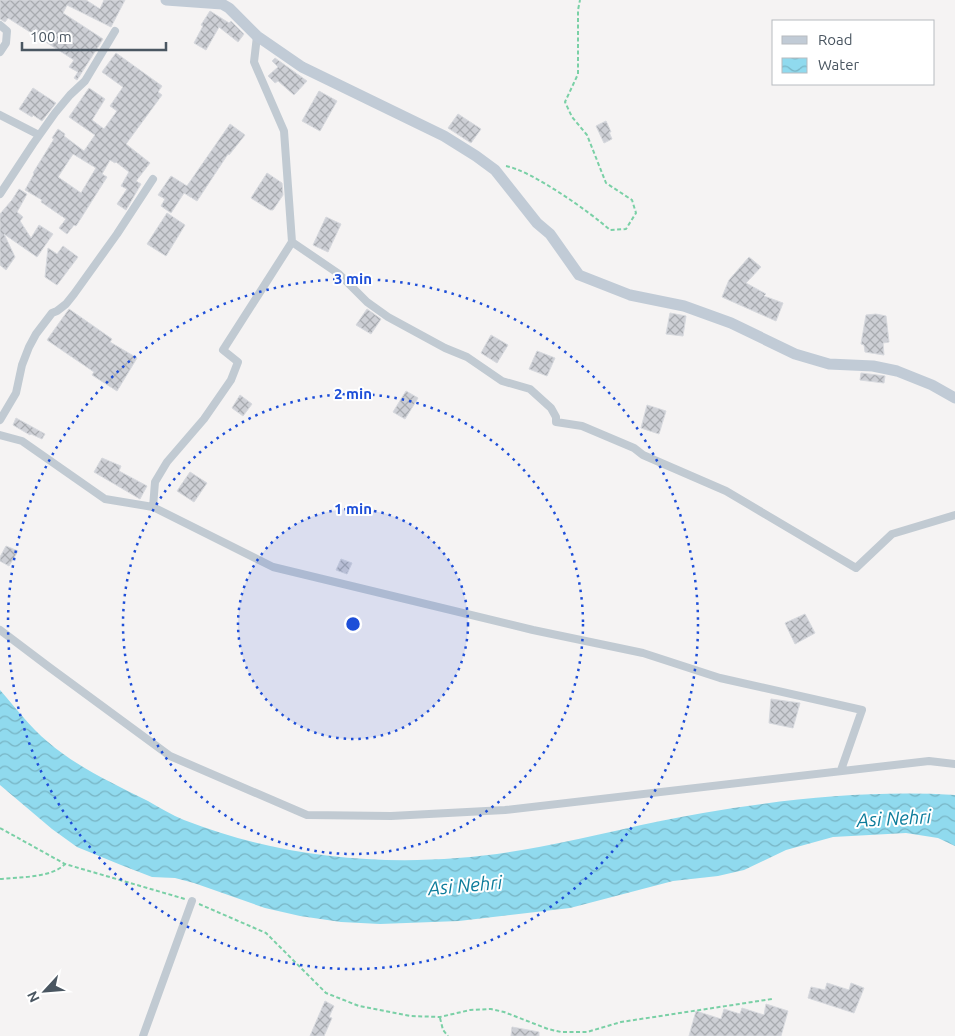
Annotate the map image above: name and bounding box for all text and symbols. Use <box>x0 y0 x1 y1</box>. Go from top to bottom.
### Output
scale bar <box>22 20 166 52</box>
legend <box>772 20 935 85</box>
text: 100 m <box>30 28 72 45</box>
text: Road <box>818 31 853 48</box>
text: Water <box>818 56 859 73</box>
text: 3 min <box>334 270 372 287</box>
text: 2 min <box>334 385 372 402</box>
text: 1 min <box>334 500 372 517</box>
centre of rings <box>344 615 362 633</box>
water label: Asi Nehri <box>855 805 933 831</box>
water label: Asi Nehri <box>426 871 504 899</box>
north arrow <box>20 966 70 1016</box>
text: N <box>24 988 43 1005</box>

